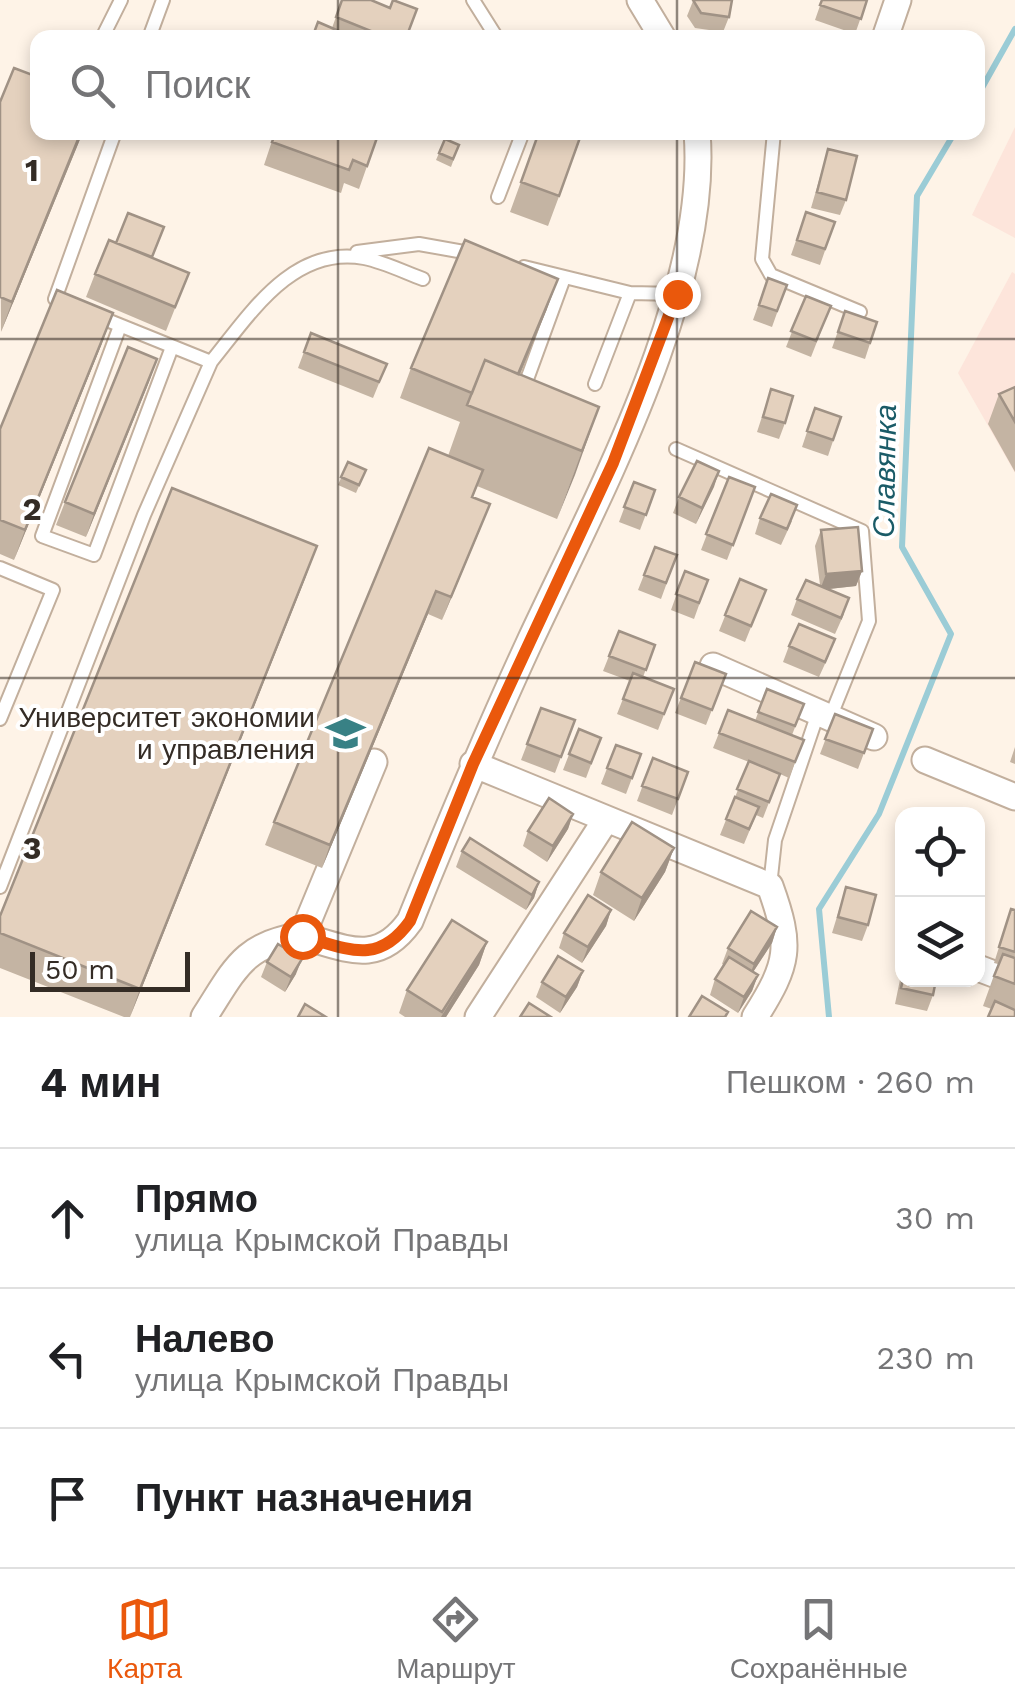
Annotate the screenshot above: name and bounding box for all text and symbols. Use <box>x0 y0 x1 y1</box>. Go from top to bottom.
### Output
search box <box>30 30 985 140</box>
icon: search <box>65 58 120 113</box>
text: Поиск <box>145 63 250 107</box>
text: 1 <box>25 151 39 189</box>
route end <box>655 272 701 318</box>
water label: Славянка <box>866 404 903 538</box>
text: 2 <box>22 490 42 528</box>
place label: Университет экономии и управления <box>19 701 315 766</box>
school or university icon: Университет экономии и управления <box>324 712 366 754</box>
map controls <box>895 807 985 987</box>
button: locate <box>895 807 985 897</box>
text: 3 <box>23 829 41 867</box>
button: layers <box>895 897 985 987</box>
route start <box>280 914 326 960</box>
scale bar <box>30 947 190 991</box>
text: 50 m <box>45 953 115 986</box>
text: 4 мин <box>40 1058 161 1107</box>
text: Пешком · 260 m <box>726 1063 975 1101</box>
text: Прямо <box>135 1177 258 1221</box>
icon: ahead <box>40 1191 95 1246</box>
text: 30 m <box>895 1199 975 1237</box>
text: улица Крымской Правды <box>135 1221 509 1259</box>
text: Налево <box>135 1317 274 1361</box>
icon: left <box>40 1331 95 1386</box>
text: 230 m <box>876 1339 975 1377</box>
text: улица Крымской Правды <box>135 1361 509 1399</box>
icon: arrive <box>40 1471 95 1526</box>
text: Пункт назначения <box>135 1476 473 1520</box>
tab: Карта <box>107 1592 182 1685</box>
tab: Маршрут <box>396 1592 515 1685</box>
tab: Сохранённые <box>730 1592 908 1685</box>

